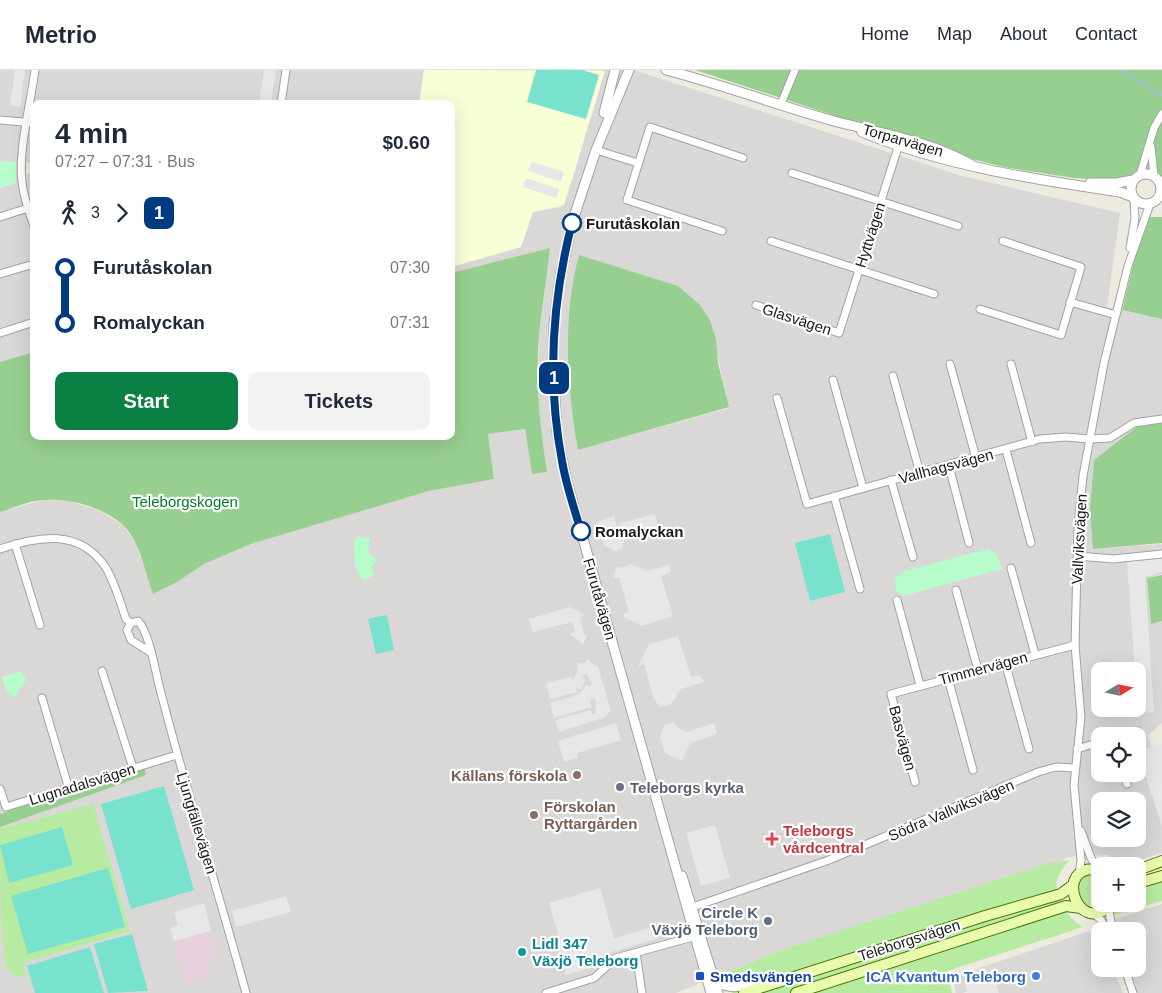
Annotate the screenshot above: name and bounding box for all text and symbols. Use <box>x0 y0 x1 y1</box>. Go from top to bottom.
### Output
text: Metrio <box>25 21 97 48</box>
text: Home <box>861 24 909 44</box>
text: Map <box>937 24 972 44</box>
text: About <box>1000 24 1047 44</box>
text: Contact <box>1075 24 1137 44</box>
text: 4 min <box>55 118 128 149</box>
street label: Torparvägen <box>861 120 945 160</box>
text: $0.60 <box>382 132 430 153</box>
text: 07:27 – 07:31 · Bus <box>55 153 195 170</box>
icon: walk <box>55 199 83 227</box>
icon: forward <box>108 199 136 227</box>
street label: Hyttvägen <box>851 200 889 270</box>
text: 1 <box>154 203 164 223</box>
text: 3 <box>91 204 100 221</box>
marker: Furutåskolan <box>562 213 582 233</box>
place label: Furutåskolan <box>586 215 680 232</box>
text: Furutåskolan <box>93 257 212 278</box>
text: 07:30 <box>390 259 430 276</box>
street label: Glasvägen <box>760 300 834 338</box>
text: Romalyckan <box>93 312 205 333</box>
text: 07:31 <box>390 314 430 331</box>
line badge: 1 <box>538 362 570 394</box>
text: 1 <box>549 368 559 388</box>
button: Start <box>55 372 238 430</box>
button: Tickets <box>248 372 430 430</box>
street label: Vallhagsvägen <box>897 445 995 487</box>
park label: Teleborgskogen <box>132 493 238 510</box>
street label: Vallviksvägen <box>1068 493 1090 585</box>
marker: Romalyckan <box>571 521 591 541</box>
place label: Romalyckan <box>595 523 683 540</box>
street label: Furutåvägen <box>580 556 620 642</box>
street label: Timmervägen <box>937 648 1029 688</box>
north arrow <box>1091 662 1146 718</box>
map controls <box>1091 662 1146 977</box>
street label: Basvägen <box>886 704 920 772</box>
button: locate <box>1091 727 1146 782</box>
street label: Lugnadalsvägen <box>27 760 137 808</box>
place label: Källans förskola <box>451 767 568 784</box>
marker: Källans förskola <box>571 769 583 781</box>
street label: Ljungfällevägen <box>174 770 220 876</box>
street label: Södra Vallviksvägen <box>886 776 1016 844</box>
place label: Teleborgs kyrka <box>630 779 745 796</box>
marker: Teleborgs kyrka <box>614 781 626 793</box>
button: layers <box>1091 792 1146 847</box>
place label: Förskolan Ryttargården <box>544 798 637 832</box>
marker: Förskolan Ryttargården <box>528 809 540 821</box>
place label: Teleborgs vårdcentral <box>783 822 864 856</box>
marker: Teleborgs vårdcentral <box>765 832 779 846</box>
button: + <box>1091 857 1146 912</box>
place label: Circle K Växjö Teleborg <box>652 904 758 938</box>
marker: Circle K Växjö Teleborg <box>762 915 774 927</box>
street label: Teleborgsvägen <box>856 916 962 964</box>
button: − <box>1091 922 1146 977</box>
place label: Lidl 347 Växjö Teleborg <box>532 935 638 969</box>
marker: Lidl 347 Växjö Teleborg <box>516 946 528 958</box>
place label: Smedsvängen <box>710 968 812 985</box>
place label: ICA Kvantum Teleborg <box>866 968 1026 985</box>
marker: Smedsvängen <box>694 970 706 982</box>
marker: ICA Kvantum Teleborg <box>1030 970 1042 982</box>

